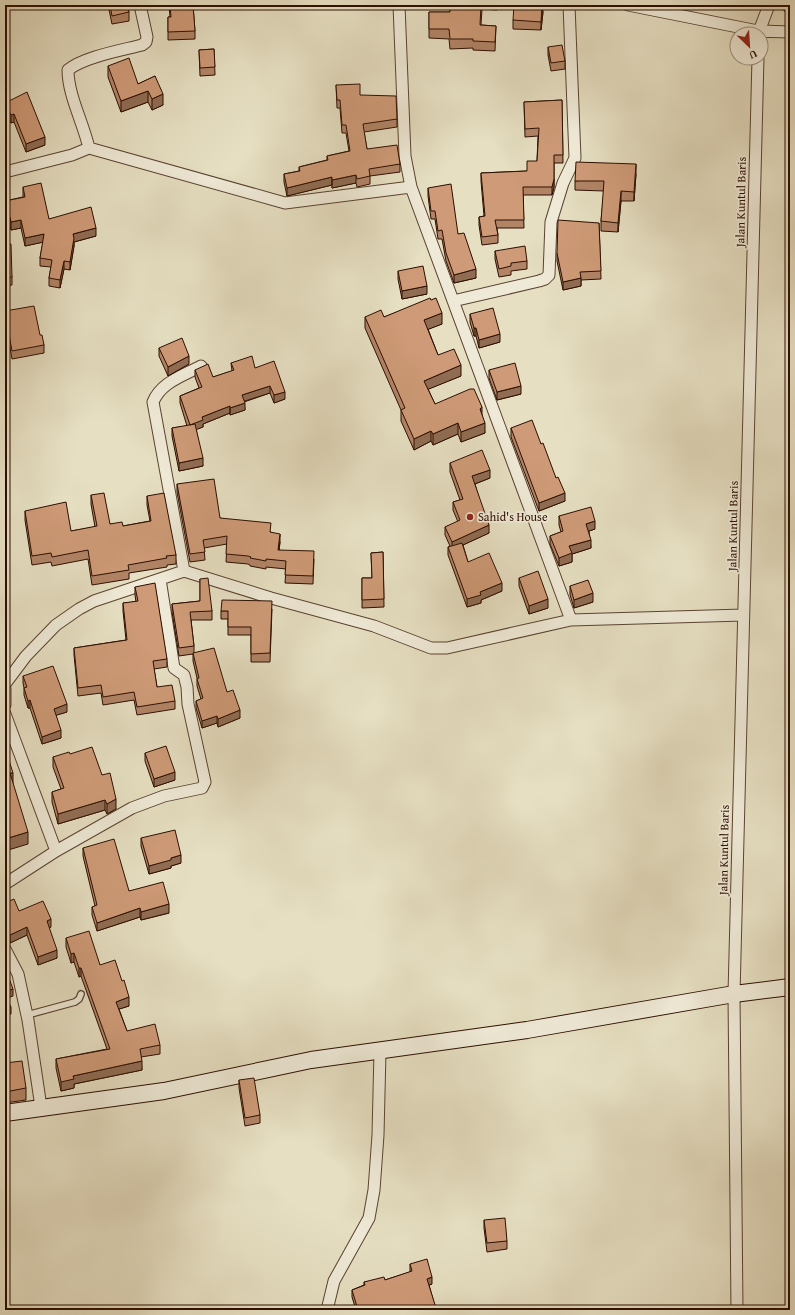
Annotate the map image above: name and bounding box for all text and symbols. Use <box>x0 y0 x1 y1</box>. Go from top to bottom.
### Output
north arrow <box>729 26 769 66</box>
text: U <box>746 46 760 64</box>
street label: Jalan Kuntul Baris <box>731 156 750 249</box>
street label: Jalan Kuntul Baris <box>723 480 742 573</box>
place label: Sahid's House <box>478 508 548 525</box>
marker: Sahid's House <box>465 512 475 522</box>
street label: Jalan Kuntul Baris <box>714 804 733 897</box>

